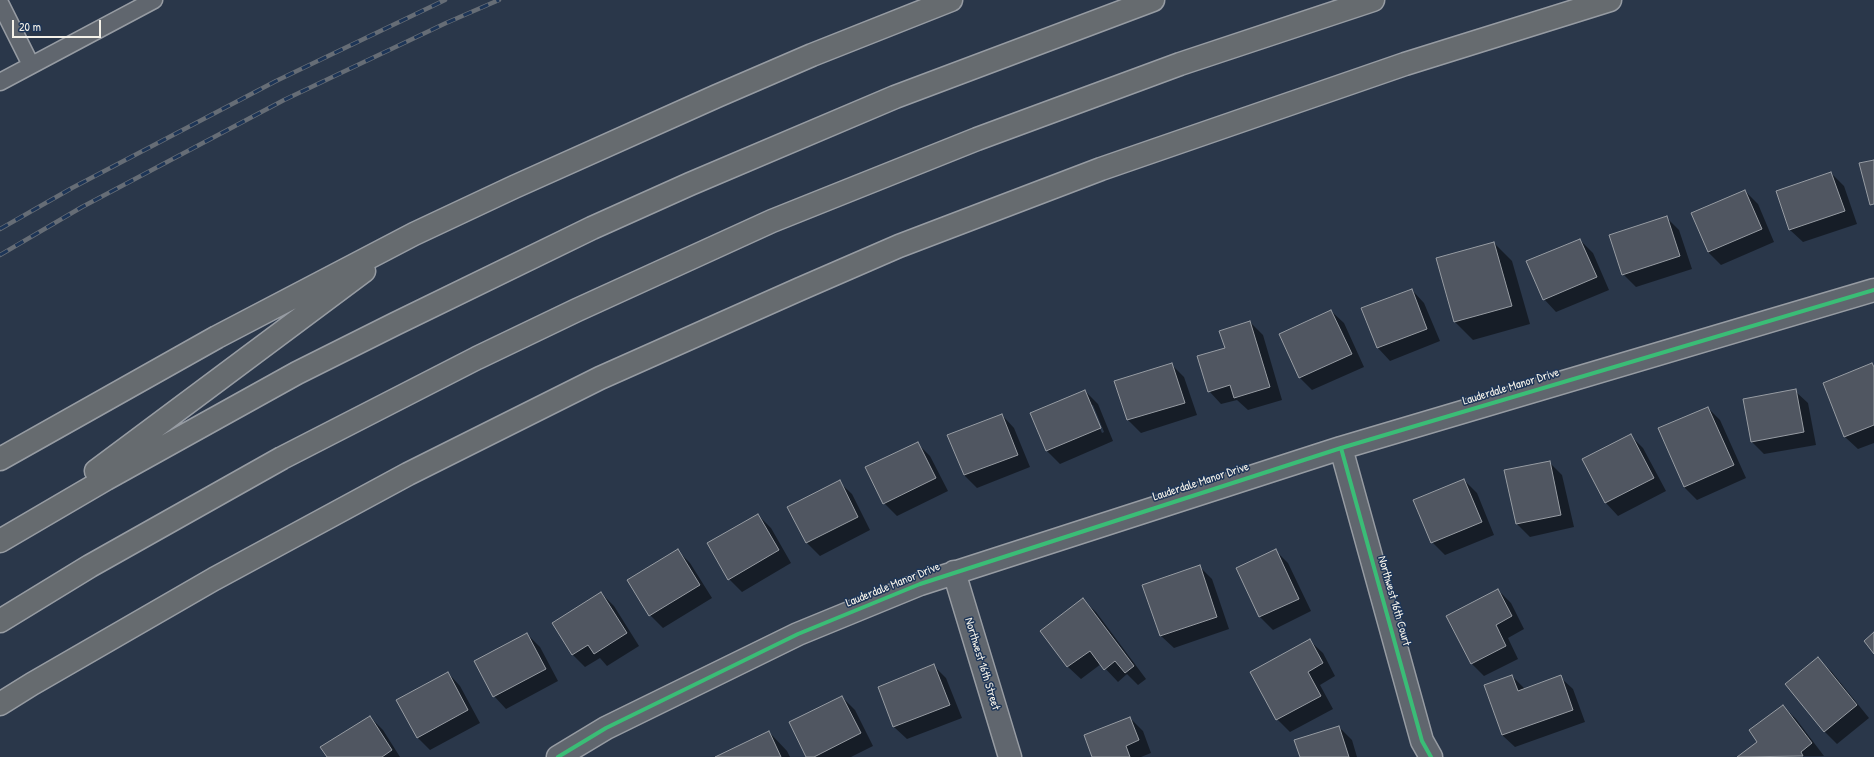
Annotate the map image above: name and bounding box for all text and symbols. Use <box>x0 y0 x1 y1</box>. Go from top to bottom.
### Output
scale bar <box>14 12 103 38</box>
text: 20 m <box>19 18 41 35</box>
street label: Lauderdale Manor Drive <box>1461 365 1561 409</box>
street label: Lauderdale Manor Drive <box>1151 460 1251 504</box>
street label: Northwest 16th Court <box>1374 554 1414 648</box>
street label: Lauderdale Manor Drive <box>844 560 942 610</box>
street label: Northwest 16th Street <box>961 616 1003 712</box>

